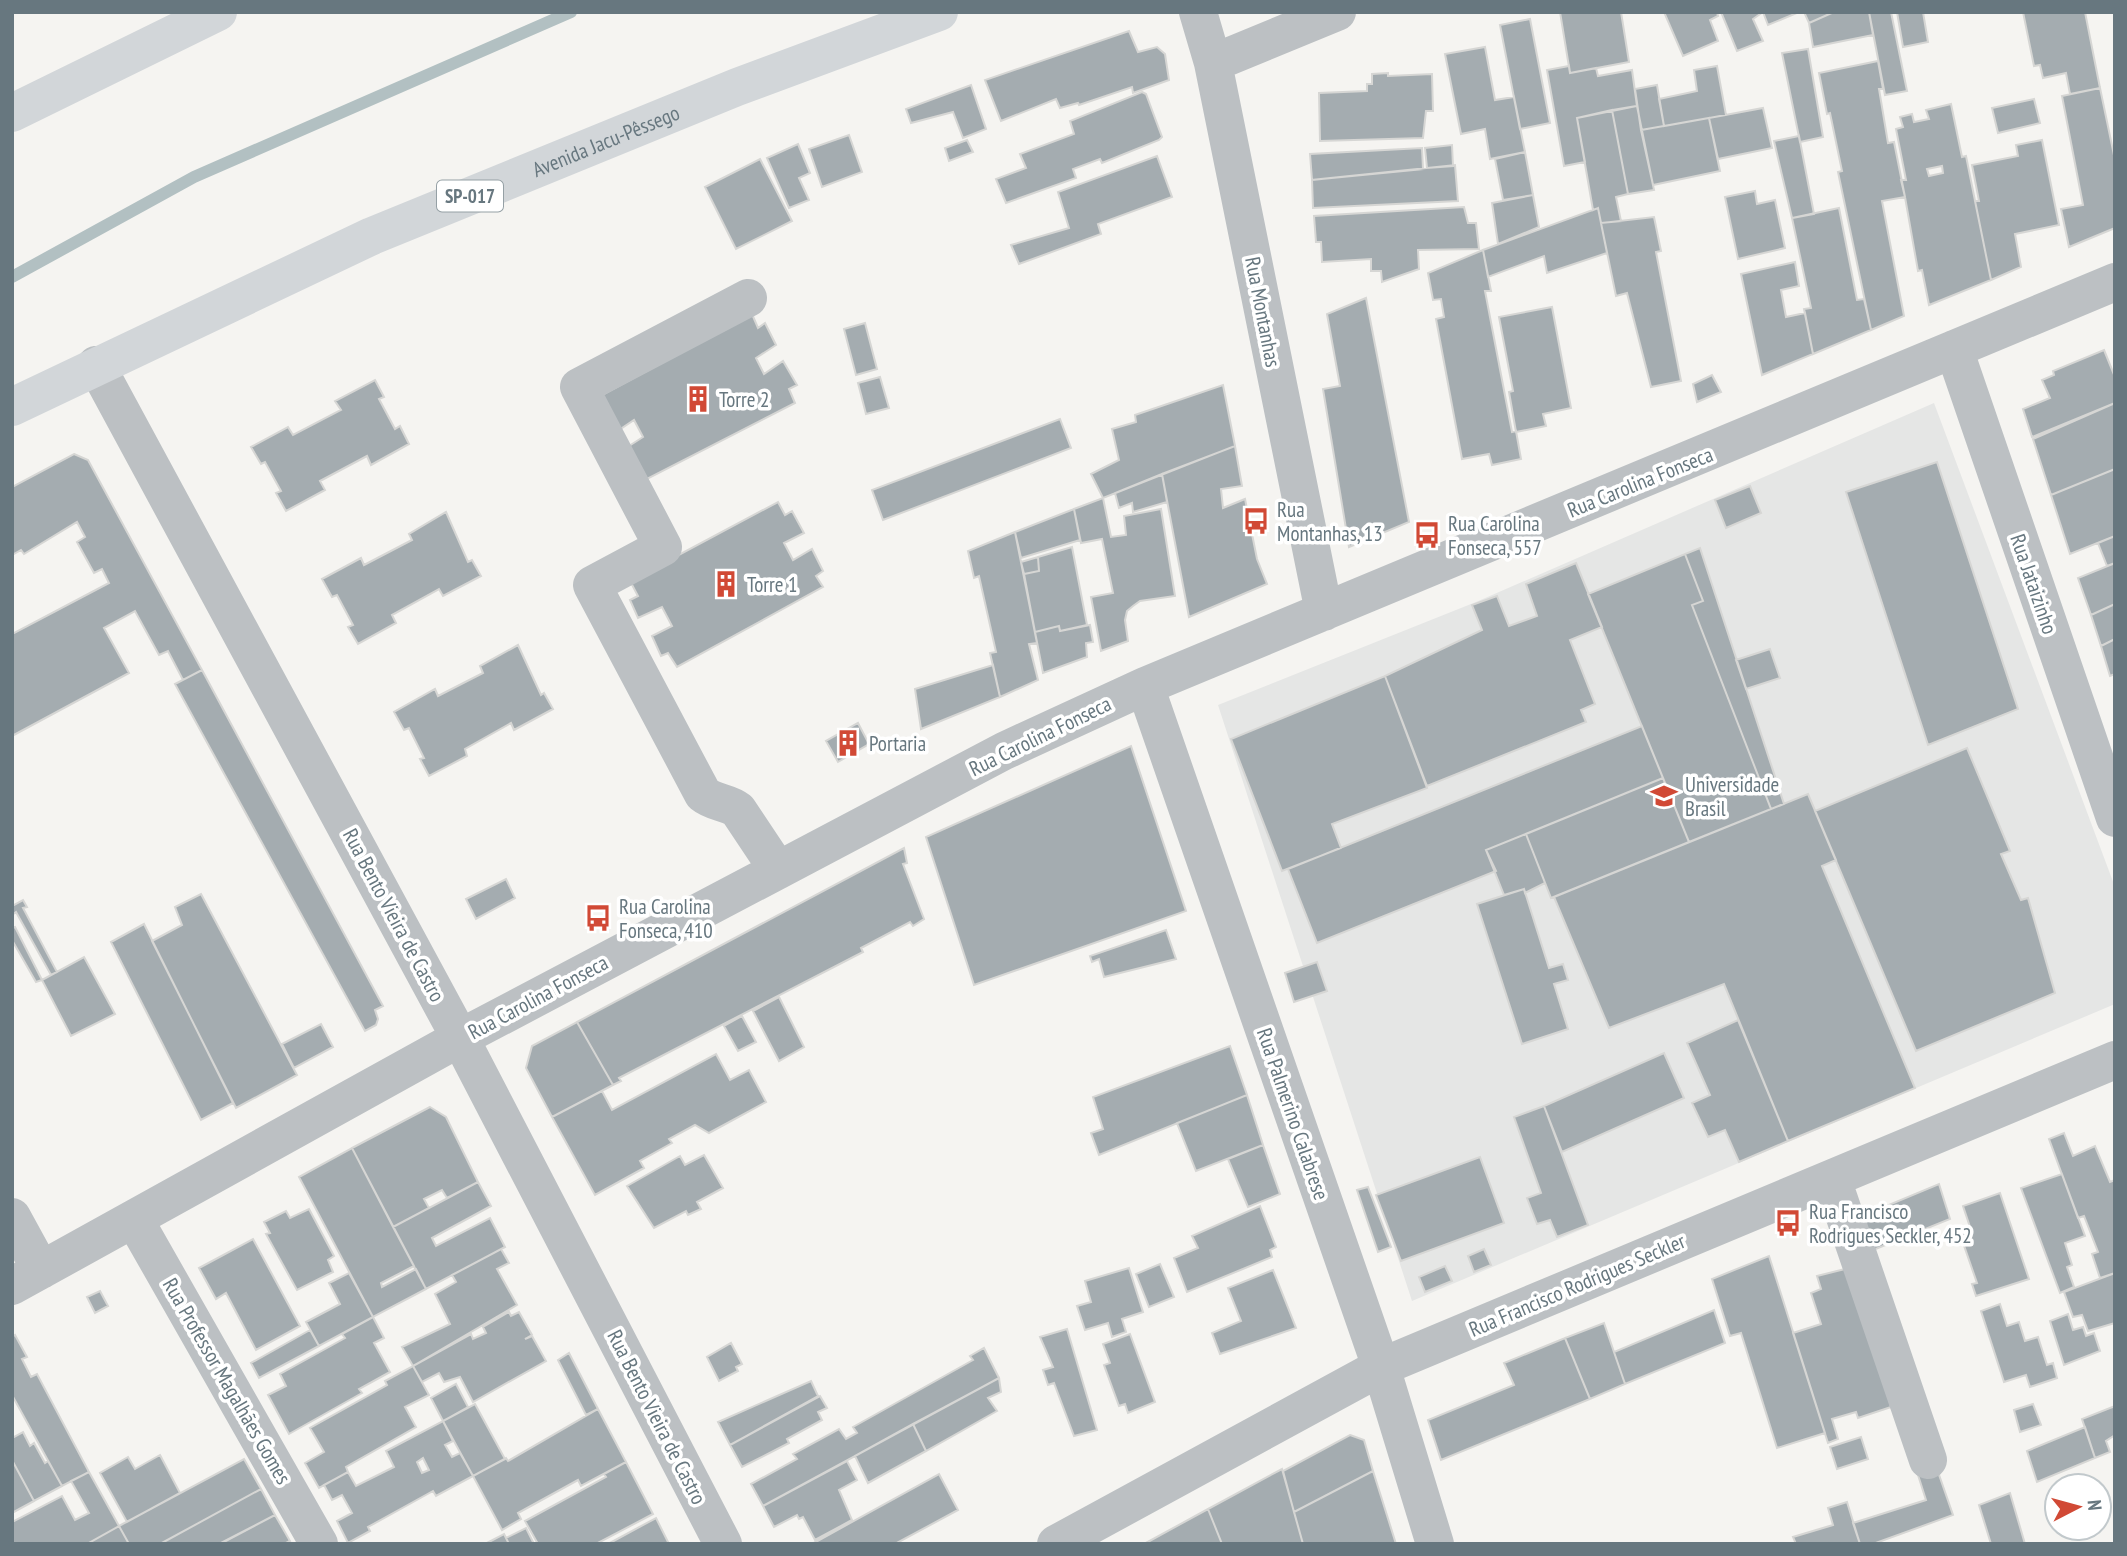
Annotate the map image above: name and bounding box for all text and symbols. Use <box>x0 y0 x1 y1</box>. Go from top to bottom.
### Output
street label: Avenida Jacu-Pêssego <box>528 99 683 183</box>
road number: SP-017 <box>437 180 503 212</box>
street label: Rua Montanhas <box>1239 255 1287 369</box>
building icon: Torre 2 <box>683 384 713 414</box>
place label: Torre 2 <box>719 386 769 413</box>
street label: Rua Carolina Fonseca <box>1563 441 1717 523</box>
place label: Rua Montanhas, 13 <box>1277 496 1383 547</box>
bus stop icon: Rua Montanhas, 13 <box>1241 506 1271 536</box>
place label: Rua Carolina Fonseca, 557 <box>1448 510 1542 561</box>
bus stop icon: Rua Carolina Fonseca, 557 <box>1412 520 1442 550</box>
street label: Rua Jataizinho <box>2004 530 2064 638</box>
building icon: Torre 1 <box>711 569 741 599</box>
place label: Torre 1 <box>747 571 797 598</box>
street label: Rua Carolina Fonseca <box>965 690 1115 782</box>
building icon: Portaria <box>833 728 863 758</box>
place label: Portaria <box>869 730 926 757</box>
place label: Universidade Brasil <box>1685 771 1779 822</box>
school or university icon: Universidade Brasil <box>1649 781 1679 811</box>
street label: Rua Bento Vieira de Castro <box>337 824 451 1006</box>
place label: Rua Carolina Fonseca, 410 <box>619 893 713 944</box>
bus stop icon: Rua Carolina Fonseca, 410 <box>583 903 613 933</box>
street label: Rua Carolina Fonseca <box>463 949 613 1045</box>
street label: Rua Palmerino Calabrese <box>1251 1025 1335 1203</box>
place label: Rua Francisco Rodrigues Seckler, 452 <box>1809 1198 1972 1249</box>
bus stop icon: Rua Francisco Rodrigues Seckler, 452 <box>1773 1208 1803 1238</box>
street label: Rua Francisco Rodrigues Seckler <box>1465 1227 1689 1343</box>
street label: Rua Professor Magalhães Gomes <box>157 1273 297 1489</box>
street label: Rua Bento Vieira de Castro <box>601 1325 713 1509</box>
north arrow <box>2043 1472 2113 1542</box>
text: N <box>2082 1499 2107 1512</box>

